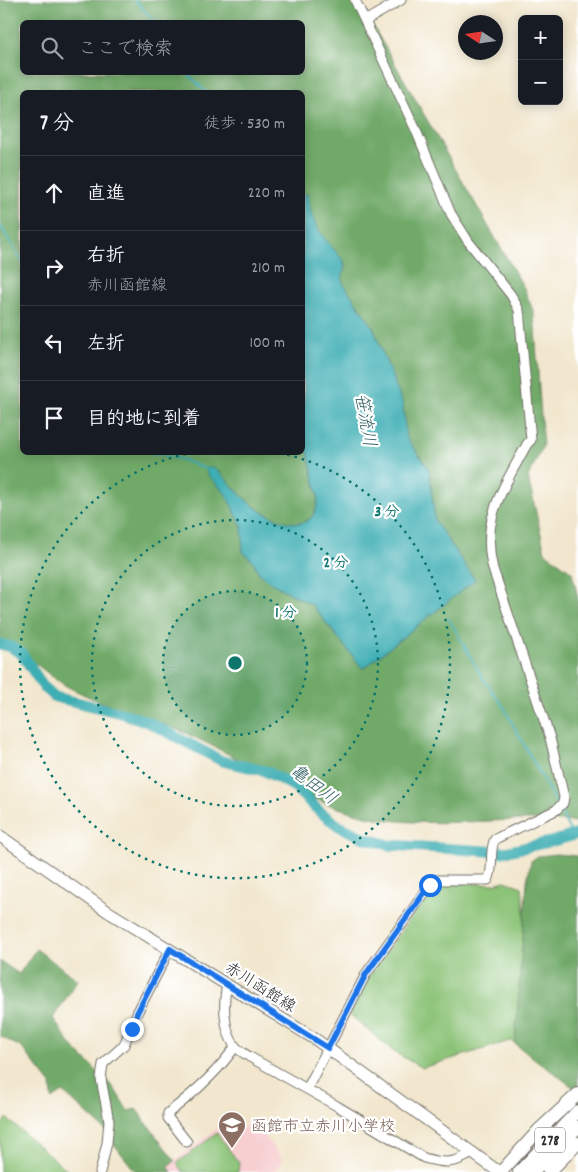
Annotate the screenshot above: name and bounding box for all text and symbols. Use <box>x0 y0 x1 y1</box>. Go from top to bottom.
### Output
north arrow <box>458 15 503 60</box>
map controls <box>518 15 563 105</box>
button: + <box>518 15 563 60</box>
search box <box>20 20 305 75</box>
icon: search <box>38 34 66 62</box>
text: ここで検索 <box>78 37 173 64</box>
button: − <box>518 60 563 105</box>
text: 7 分 <box>40 110 74 140</box>
text: 徒歩 · 530 m <box>204 113 285 136</box>
icon: ahead <box>40 179 68 207</box>
text: 直進 <box>87 182 125 209</box>
text: 220 m <box>248 182 285 205</box>
text: 右折 <box>87 244 125 271</box>
icon: right <box>40 254 68 282</box>
text: 210 m <box>251 257 285 280</box>
text: 赤川函館線 <box>87 275 167 298</box>
icon: left <box>40 329 68 357</box>
text: 左折 <box>87 332 125 359</box>
text: 100 m <box>249 332 285 355</box>
water label: 笹流川 <box>347 392 381 449</box>
icon: arrive <box>40 404 68 432</box>
text: 目的地に到着 <box>87 407 201 434</box>
text: 3 分 <box>374 502 400 524</box>
text: 2 分 <box>324 553 349 575</box>
text: 1 分 <box>275 603 297 625</box>
centre of rings <box>226 654 244 672</box>
water label: 亀田川 <box>283 760 342 812</box>
route start <box>419 874 442 897</box>
street label: 赤川函館線 <box>220 957 300 1019</box>
route end <box>121 1018 144 1041</box>
school or university icon: 函館市立赤川小学校 <box>217 1110 247 1149</box>
place label: 函館市立赤川小学校 <box>251 1116 395 1139</box>
road number: 278 <box>535 1128 565 1152</box>

